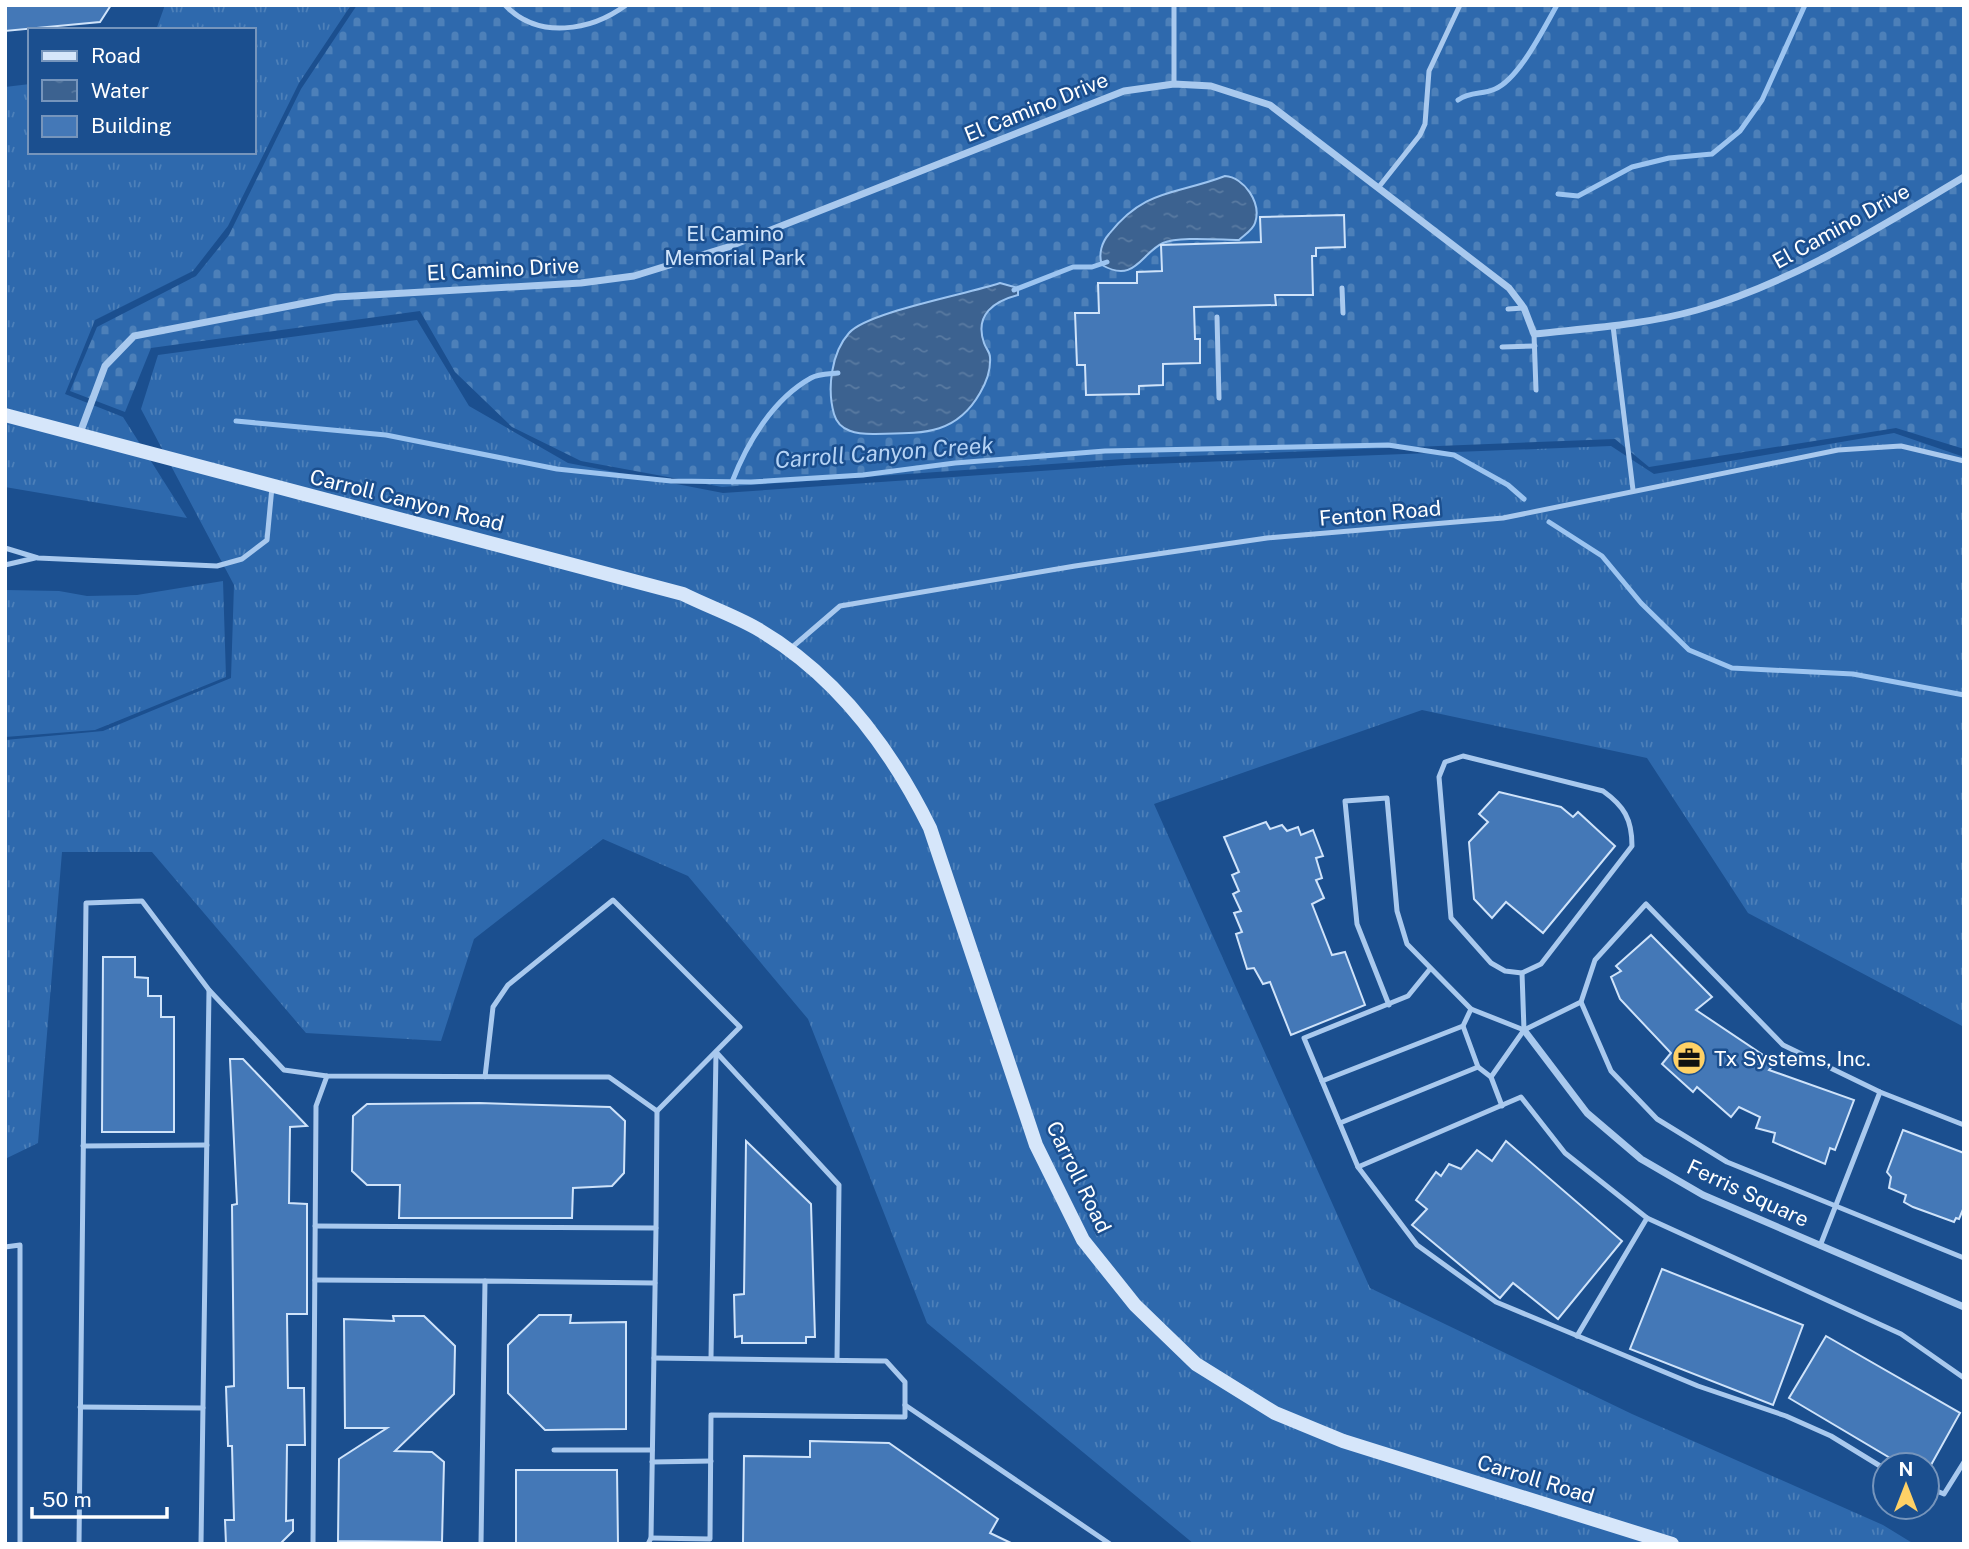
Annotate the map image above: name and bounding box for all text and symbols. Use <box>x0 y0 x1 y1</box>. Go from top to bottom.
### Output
legend <box>28 28 256 154</box>
text: Road <box>91 43 141 68</box>
street label: El Camino Drive <box>960 67 1112 147</box>
text: Water <box>91 78 149 103</box>
text: Building <box>91 113 172 138</box>
street label: El Camino Drive <box>1768 178 1914 274</box>
park label: El Camino Memorial Park <box>664 221 806 270</box>
street label: El Camino Drive <box>426 253 580 285</box>
water label: Carroll Canyon Creek <box>774 431 995 473</box>
street label: Carroll Canyon Road <box>307 464 507 536</box>
street label: Fenton Road <box>1318 495 1442 531</box>
office icon: Tx Systems, Inc. <box>1670 1039 1708 1077</box>
place label: Tx Systems, Inc. <box>1714 1046 1871 1071</box>
street label: Carroll Road <box>1041 1117 1117 1237</box>
street label: Ferris Square <box>1683 1154 1813 1232</box>
street label: Carroll Road <box>1474 1449 1598 1509</box>
north arrow <box>1871 1451 1941 1521</box>
text: N <box>1899 1458 1913 1480</box>
scale bar <box>32 1476 166 1520</box>
text: 50 m <box>42 1487 92 1512</box>

